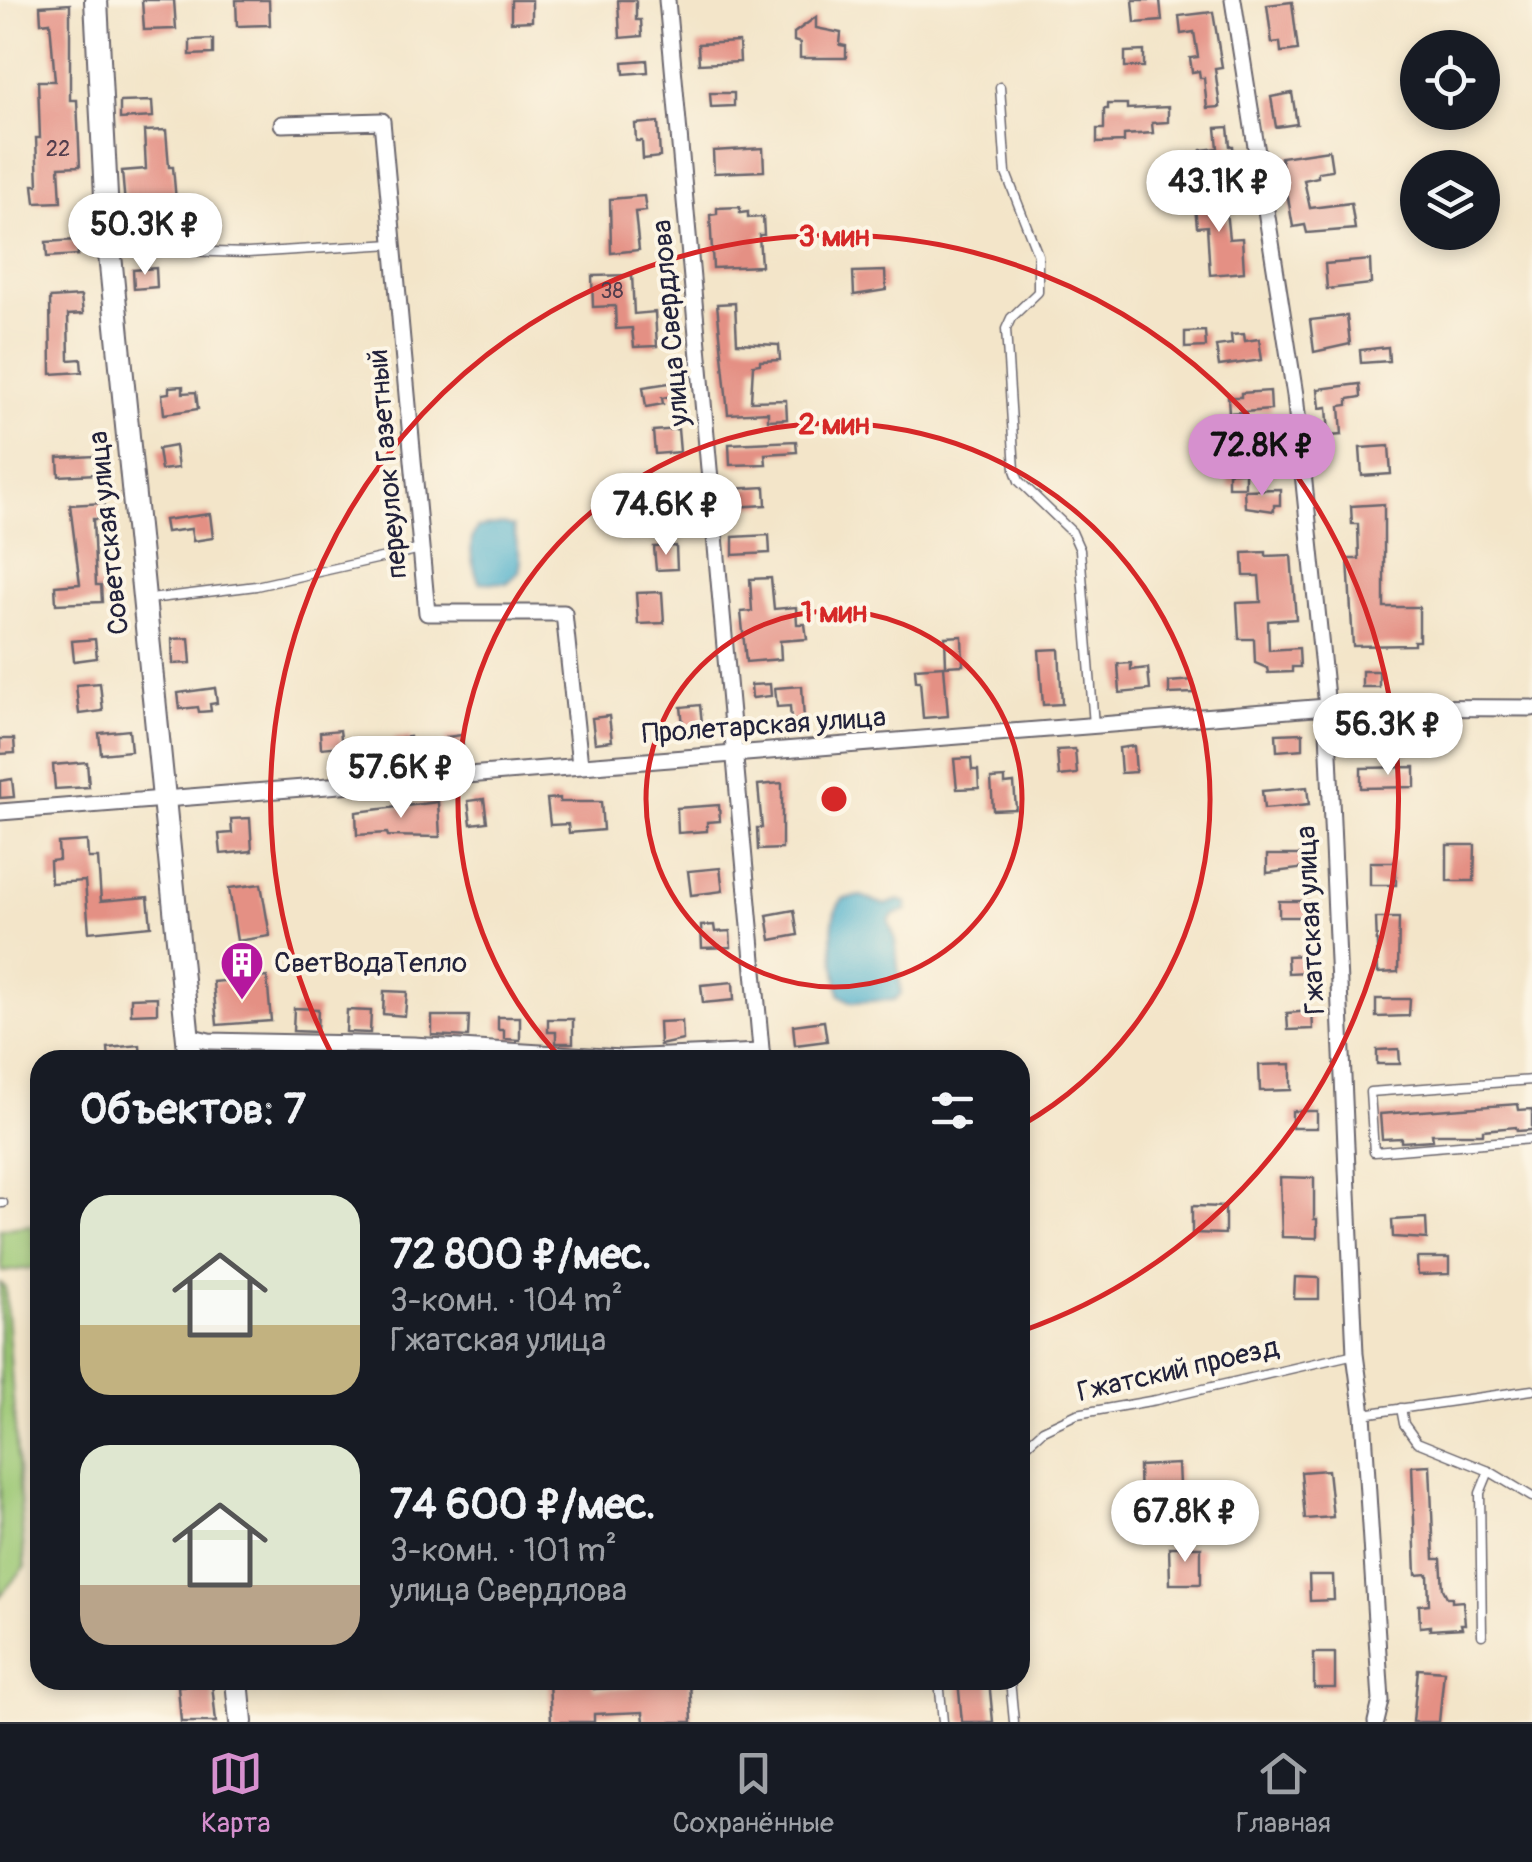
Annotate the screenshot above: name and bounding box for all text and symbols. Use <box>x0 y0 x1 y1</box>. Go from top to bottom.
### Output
map controls <box>1400 30 1500 250</box>
button: locate <box>1400 30 1500 130</box>
house number: 22 <box>46 135 70 163</box>
pin: 43.1K ₽ <box>1127 150 1311 235</box>
button: layers <box>1400 150 1500 250</box>
text: 43.1K ₽ <box>1168 162 1270 202</box>
pin: 50.3K ₽ <box>53 193 237 278</box>
text: 50.3K ₽ <box>90 205 200 245</box>
street label: улица Свердлова <box>645 218 698 429</box>
text: 3 мин <box>798 218 870 255</box>
house number: 38 <box>600 277 624 305</box>
street label: переулок Газетный <box>361 348 415 580</box>
text: 2 мин <box>798 406 870 443</box>
pin: 72.8K ₽ <box>1170 414 1354 499</box>
text: 72.8K ₽ <box>1210 426 1314 466</box>
street label: Советская улица <box>81 429 137 637</box>
pin: 74.6K ₽ <box>574 473 758 558</box>
text: 74.6K ₽ <box>613 485 719 525</box>
text: 1 мин <box>801 594 867 631</box>
pin: 56.3K ₽ <box>1296 693 1480 778</box>
street label: Пролетарская улица <box>641 700 887 752</box>
text: 56.3K ₽ <box>1335 705 1441 745</box>
pin: 57.6K ₽ <box>309 736 493 821</box>
text: 57.6K ₽ <box>348 748 454 788</box>
centre of rings <box>816 781 852 817</box>
street label: Гжатская улица <box>1289 825 1333 1015</box>
building icon: СветВодаТепло <box>219 940 265 1001</box>
place label: СветВодаТепло <box>274 946 467 981</box>
icon: filters <box>925 1083 980 1138</box>
text: Объектов: 7 <box>80 1084 306 1136</box>
text: 72 800 ₽/мес. <box>390 1229 652 1281</box>
icon: home <box>160 1235 280 1355</box>
text: 3-комн. · 104 m² <box>390 1281 623 1321</box>
text: Гжатская улица <box>390 1321 606 1361</box>
street label: Гжатский проезд <box>1074 1330 1282 1410</box>
text: 74 600 ₽/мес. <box>390 1479 656 1531</box>
pin: 67.8K ₽ <box>1093 1480 1277 1565</box>
icon: home <box>160 1485 280 1605</box>
text: 67.8K ₽ <box>1133 1492 1237 1532</box>
text: 3-комн. · 101 m² <box>390 1531 617 1571</box>
text: улица Свердлова <box>390 1571 627 1611</box>
tab: Карта <box>201 1746 270 1841</box>
tab: Сохранённые <box>672 1746 834 1841</box>
tab: Главная <box>1236 1746 1331 1841</box>

